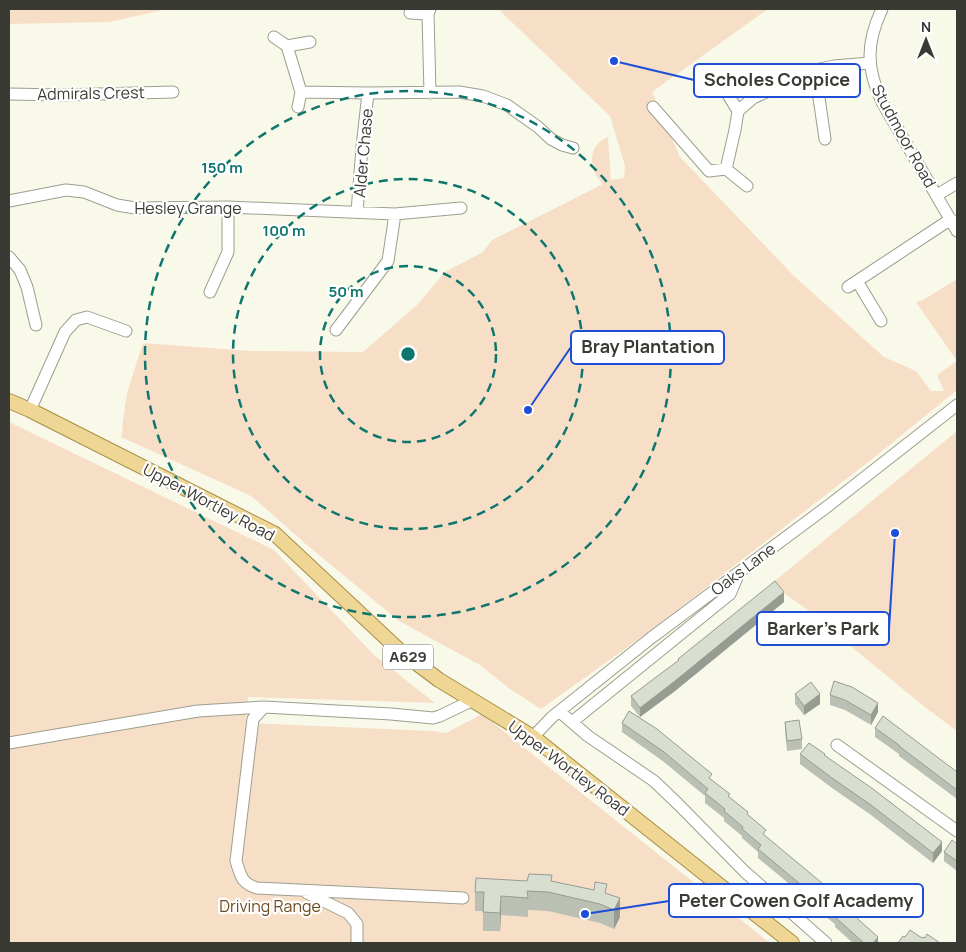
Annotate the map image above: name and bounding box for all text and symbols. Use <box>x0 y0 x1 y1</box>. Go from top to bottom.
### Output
north arrow <box>901 15 951 65</box>
text: N <box>921 17 931 36</box>
callout: Scholes Coppice <box>694 64 860 97</box>
text: Scholes Coppice <box>704 67 850 91</box>
street label: Admirals Crest <box>37 81 145 105</box>
street label: Studmoor Road <box>867 81 941 191</box>
street label: Alder Chase <box>348 108 378 198</box>
text: 150 m <box>201 157 243 178</box>
street label: Hesley Grange <box>134 197 242 219</box>
text: 100 m <box>263 220 305 241</box>
text: 50 m <box>328 281 364 302</box>
callout: Bray Plantation <box>571 331 724 364</box>
text: Bray Plantation <box>581 334 715 358</box>
centre of rings <box>399 345 417 363</box>
street label: Upper Wortley Road <box>139 458 279 546</box>
street label: Oaks Lane <box>706 537 780 601</box>
callout: Barker's Park <box>757 612 889 645</box>
text: Barker's Park <box>767 616 880 640</box>
road number: A629 <box>383 644 433 670</box>
street label: Upper Wortley Road <box>504 715 634 821</box>
callout: Peter Cowen Golf Academy <box>669 884 923 917</box>
text: Peter Cowen Golf Academy <box>679 888 913 912</box>
park label: Driving Range <box>219 895 321 917</box>

